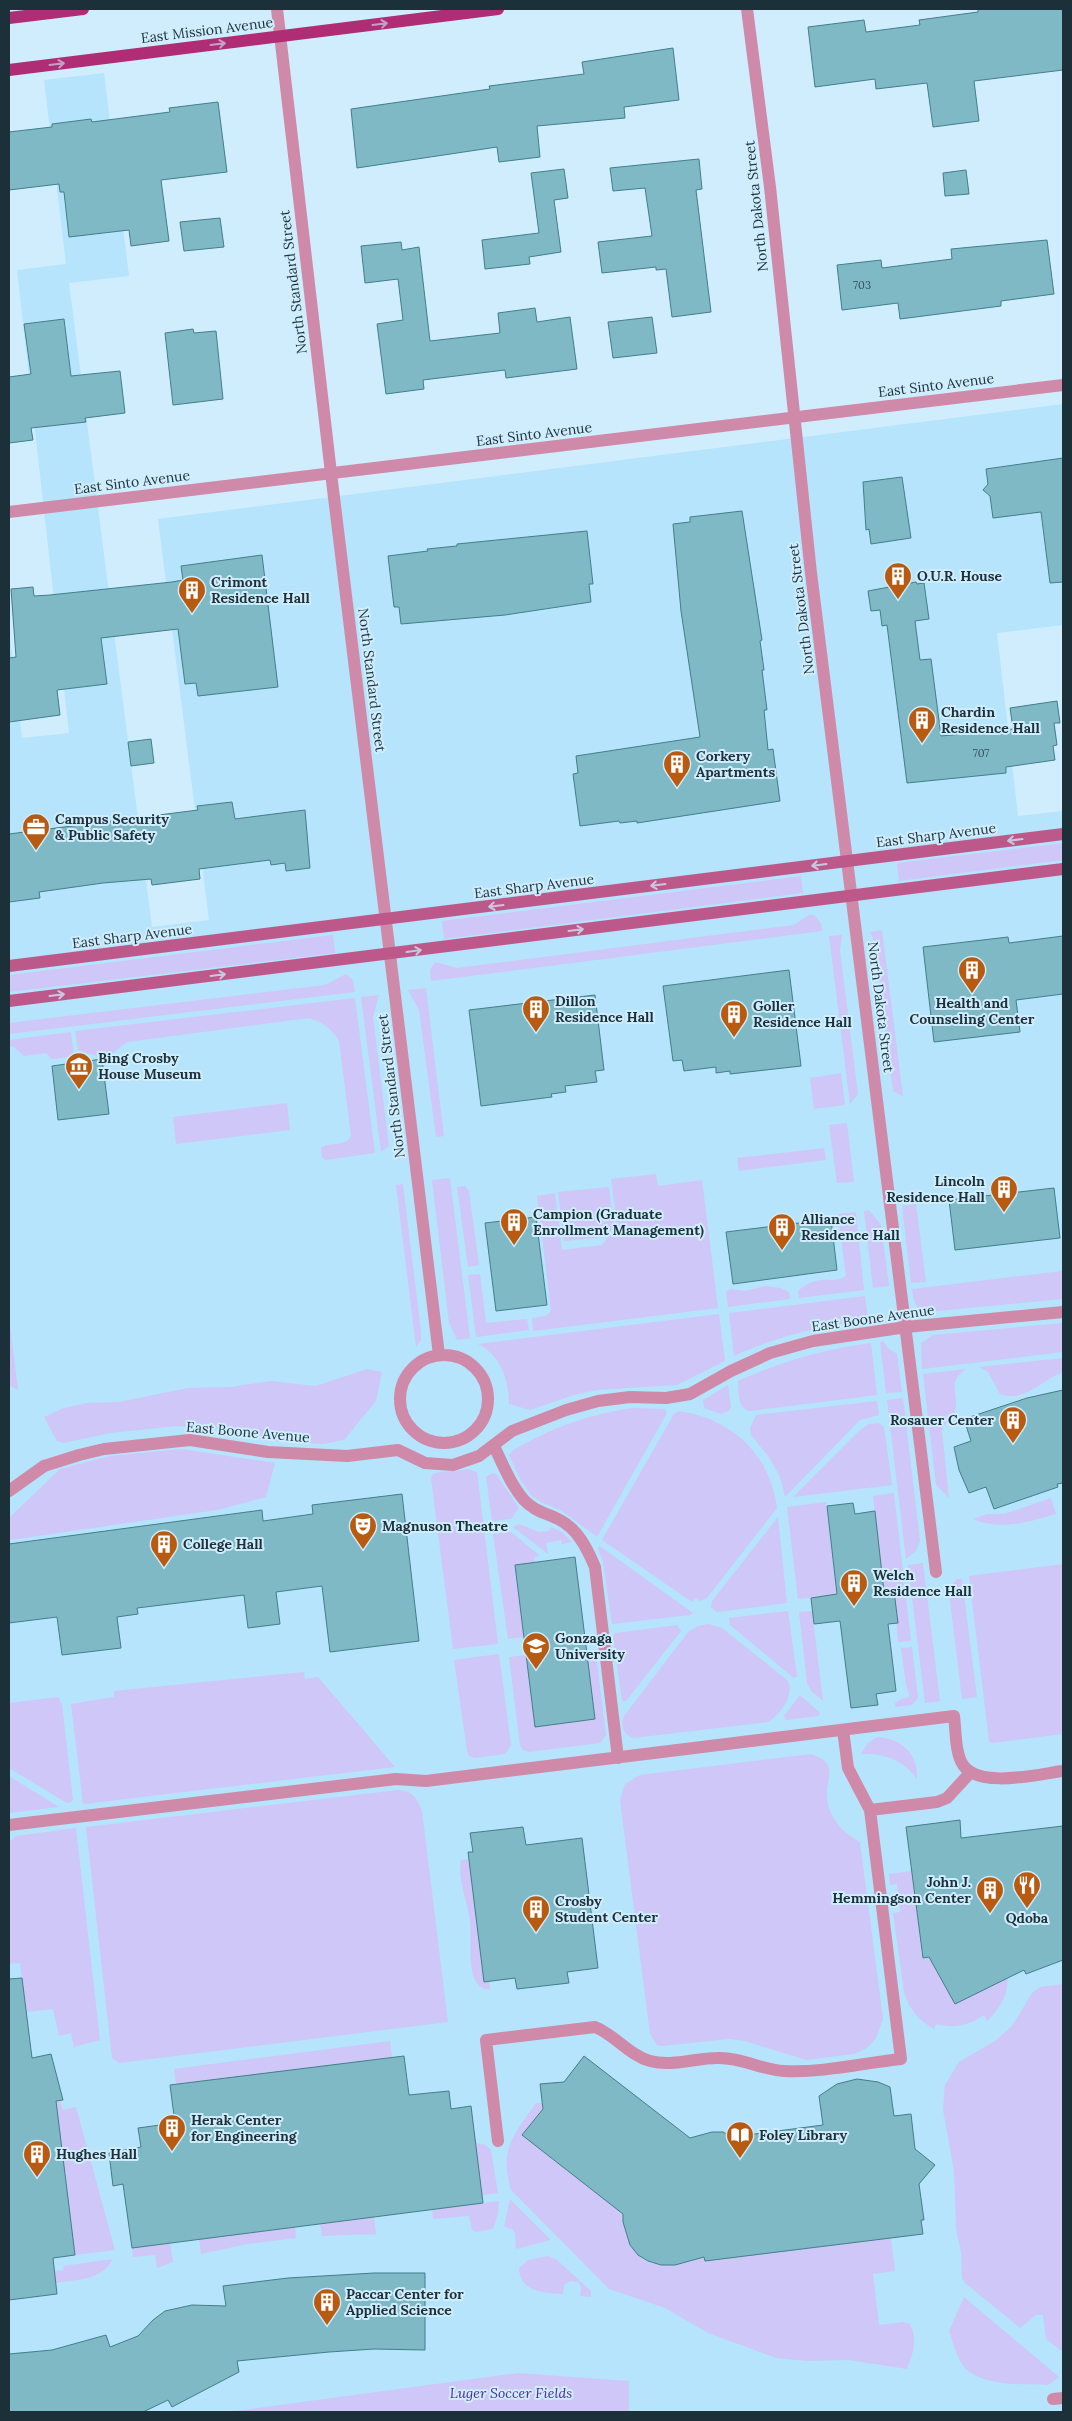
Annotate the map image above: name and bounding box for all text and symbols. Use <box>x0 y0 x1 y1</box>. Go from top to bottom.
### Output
street label: East Mission Avenue <box>140 13 275 47</box>
one-way arrow <box>371 19 387 29</box>
one-way arrow <box>210 39 226 49</box>
one-way arrow <box>49 59 65 69</box>
street label: North Dakota Street <box>740 139 772 272</box>
street label: North Standard Street <box>275 209 311 355</box>
house number: 703 <box>853 278 871 292</box>
street label: East Sinto Avenue <box>877 369 995 401</box>
street label: East Sinto Avenue <box>475 418 593 450</box>
street label: East Sinto Avenue <box>73 466 191 498</box>
street label: North Dakota Street <box>784 542 818 675</box>
building icon: O.U.R. House <box>883 561 913 600</box>
place label: O.U.R. House <box>917 567 1003 585</box>
place label: Crimont Residence Hall <box>211 573 310 607</box>
building icon: Crimont Residence Hall <box>177 575 207 614</box>
street label: North Standard Street <box>354 607 390 753</box>
place label: Chardin Residence Hall <box>941 703 1040 737</box>
building icon: Chardin Residence Hall <box>907 705 937 744</box>
house number: 707 <box>973 746 989 760</box>
place label: Corkery Apartments <box>696 747 775 781</box>
building icon: Corkery Apartments <box>662 749 692 788</box>
place label: Campus Security & Public Safety <box>55 810 169 844</box>
office icon: Campus Security & Public Safety <box>21 812 51 851</box>
street label: East Sharp Avenue <box>875 819 997 851</box>
one-way arrow <box>1007 836 1023 846</box>
one-way arrow <box>811 860 827 870</box>
street label: East Sharp Avenue <box>473 870 595 902</box>
one-way arrow <box>650 880 666 890</box>
one-way arrow <box>489 901 505 911</box>
street label: East Sharp Avenue <box>71 920 193 952</box>
one-way arrow <box>567 925 583 935</box>
street label: North Dakota Street <box>864 941 898 1074</box>
one-way arrow <box>406 945 422 955</box>
building icon: Health and Counseling Center <box>957 955 987 994</box>
one-way arrow <box>210 970 226 980</box>
one-way arrow <box>49 990 65 1000</box>
place label: Dillon Residence Hall <box>555 992 654 1026</box>
building icon: Dillon Residence Hall <box>521 994 551 1033</box>
place label: Health and Counseling Center <box>910 994 1035 1028</box>
place label: Goller Residence Hall <box>753 997 852 1031</box>
building icon: Goller Residence Hall <box>719 999 749 1038</box>
street label: North Standard Street <box>373 1013 409 1159</box>
place label: Bing Crosby House Museum <box>98 1049 201 1083</box>
museum icon: Bing Crosby House Museum <box>64 1051 94 1090</box>
place label: Lincoln Residence Hall <box>886 1172 986 1206</box>
building icon: Lincoln Residence Hall <box>989 1174 1019 1213</box>
place label: Campion (Graduate Enrollment Management) <box>533 1205 704 1239</box>
building icon: Campion (Graduate Enrollment Management) <box>499 1207 529 1246</box>
place label: Alliance Residence Hall <box>801 1210 900 1244</box>
building icon: Alliance Residence Hall <box>767 1212 797 1251</box>
street label: East Boone Avenue <box>810 1300 936 1336</box>
building icon: Rosauer Center <box>998 1405 1028 1444</box>
place label: Rosauer Center <box>890 1411 994 1429</box>
street label: East Boone Avenue <box>186 1418 311 1446</box>
theatre icon: Magnuson Theatre <box>348 1511 378 1550</box>
place label: Magnuson Theatre <box>382 1517 508 1535</box>
building icon: College Hall <box>149 1529 179 1568</box>
place label: College Hall <box>183 1535 264 1553</box>
place label: Welch Residence Hall <box>873 1566 972 1600</box>
building icon: Welch Residence Hall <box>839 1568 869 1607</box>
place label: Gonzaga University <box>555 1629 625 1663</box>
school or university icon: Gonzaga University <box>521 1631 551 1670</box>
restaurant icon: Qdoba <box>1012 1870 1042 1909</box>
place label: John J. Hemmingson Center <box>832 1873 971 1907</box>
building icon: John J. Hemmingson Center <box>975 1875 1005 1914</box>
place label: Crosby Student Center <box>555 1892 658 1926</box>
building icon: Crosby Student Center <box>521 1894 551 1933</box>
place label: Qdoba <box>1006 1909 1049 1927</box>
place label: Herak Center for Engineering <box>191 2111 298 2145</box>
building icon: Herak Center for Engineering <box>157 2113 187 2152</box>
library icon: Foley Library <box>725 2120 755 2159</box>
place label: Foley Library <box>759 2126 847 2144</box>
building icon: Hughes Hall <box>22 2139 52 2178</box>
place label: Hughes Hall <box>56 2145 138 2163</box>
place label: Paccar Center for Applied Science <box>346 2285 464 2319</box>
building icon: Paccar Center for Applied Science <box>312 2287 342 2326</box>
park label: Luger Soccer Fields <box>450 2384 572 2402</box>

